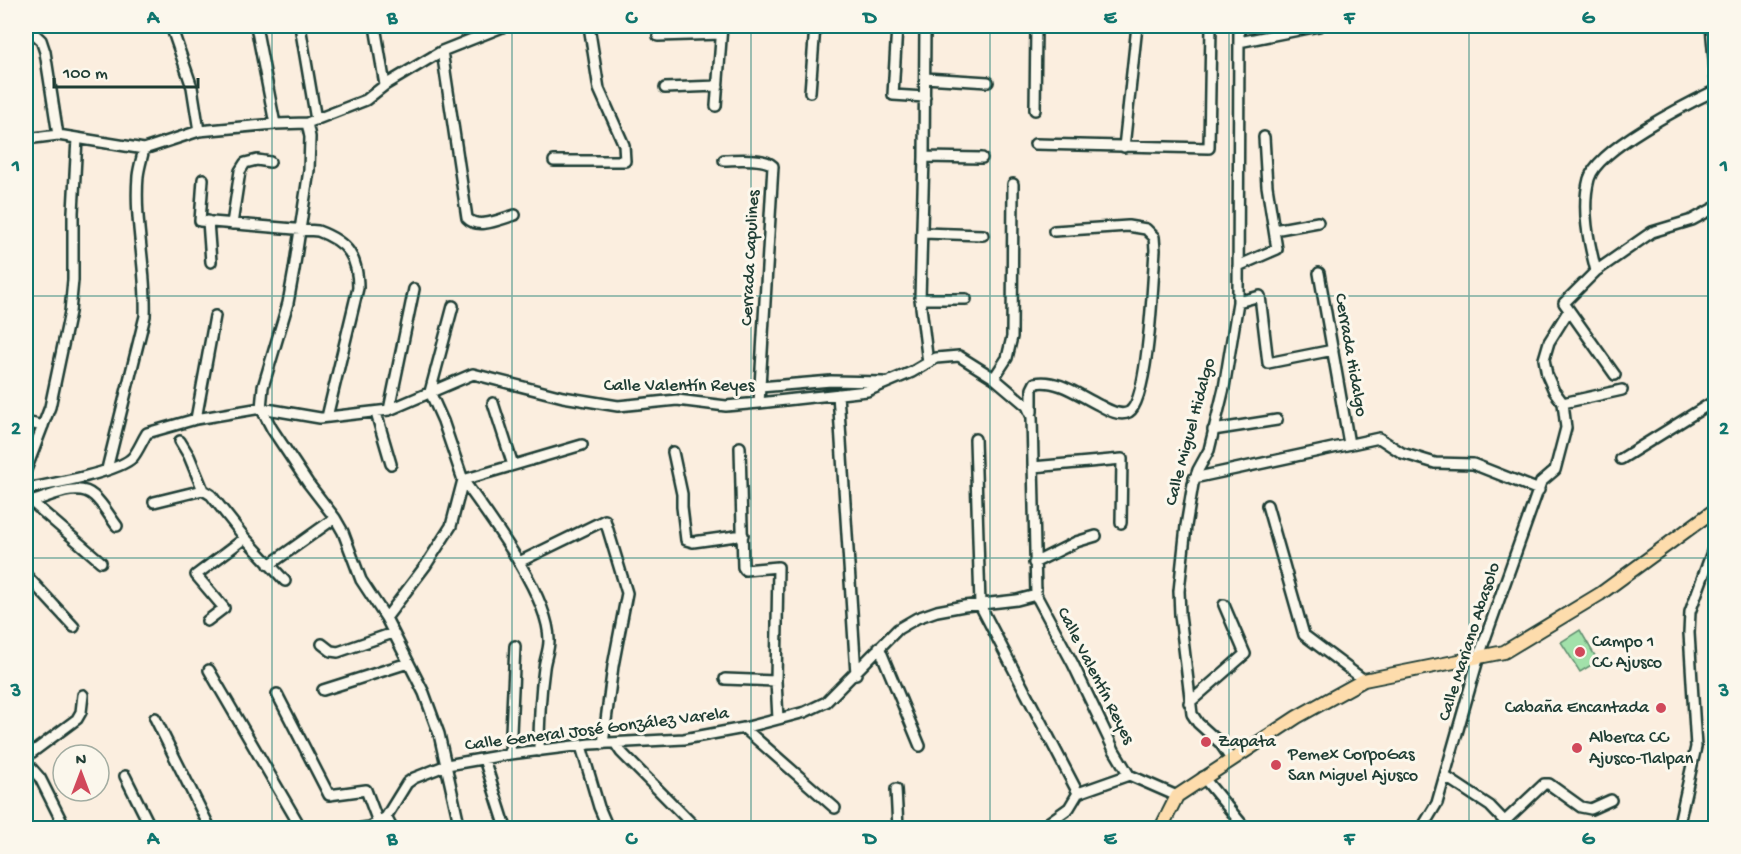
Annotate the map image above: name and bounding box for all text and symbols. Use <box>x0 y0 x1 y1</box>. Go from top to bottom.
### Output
text: A <box>146 8 161 31</box>
text: B <box>386 8 398 31</box>
text: C <box>625 8 639 31</box>
text: D <box>861 8 877 31</box>
text: E <box>1104 8 1118 31</box>
text: F <box>1343 8 1356 31</box>
text: G <box>1582 8 1596 31</box>
scale bar <box>54 51 198 89</box>
text: 100 m <box>62 64 108 85</box>
text: 1 <box>11 156 20 179</box>
text: 1 <box>1719 156 1728 179</box>
street label: Cerrada Capulines <box>737 188 765 326</box>
street label: Cerrada Hidalgo <box>1329 292 1371 418</box>
street label: Calle Miguel Hidalgo <box>1161 356 1221 508</box>
street label: Calle Valentín Reyes <box>604 376 756 397</box>
text: 2 <box>11 419 21 442</box>
text: 2 <box>1719 419 1729 442</box>
street label: Calle Mariano Abasolo <box>1434 560 1506 724</box>
street label: Calle Valentín Reyes <box>1051 604 1139 749</box>
place label: Campo 1 CC Ajusco <box>1592 632 1662 674</box>
marker: Campo 1 CC Ajusco <box>1573 645 1587 659</box>
text: 3 <box>10 681 21 704</box>
text: 3 <box>1718 681 1729 704</box>
place label: Cabaña Encantada <box>1505 698 1650 719</box>
marker: Cabaña Encantada <box>1654 701 1668 715</box>
street label: Calle General José González Varela <box>464 703 731 757</box>
place label: Alberca CC Ajusco-Tlalpan <box>1589 728 1694 770</box>
place label: Zapata <box>1218 732 1277 753</box>
marker: Zapata <box>1199 735 1213 749</box>
marker: Alberca CC Ajusco-Tlalpan <box>1570 741 1584 755</box>
north arrow <box>51 743 111 803</box>
place label: Pemex CorpoGas San Miguel Ajusco <box>1287 745 1418 787</box>
text: N <box>76 752 87 771</box>
marker: Pemex CorpoGas San Miguel Ajusco <box>1269 758 1283 772</box>
text: A <box>146 829 161 852</box>
text: B <box>386 829 398 852</box>
text: C <box>625 829 639 852</box>
text: D <box>861 829 877 852</box>
text: E <box>1104 829 1118 852</box>
text: F <box>1343 829 1356 852</box>
text: G <box>1582 829 1596 852</box>

